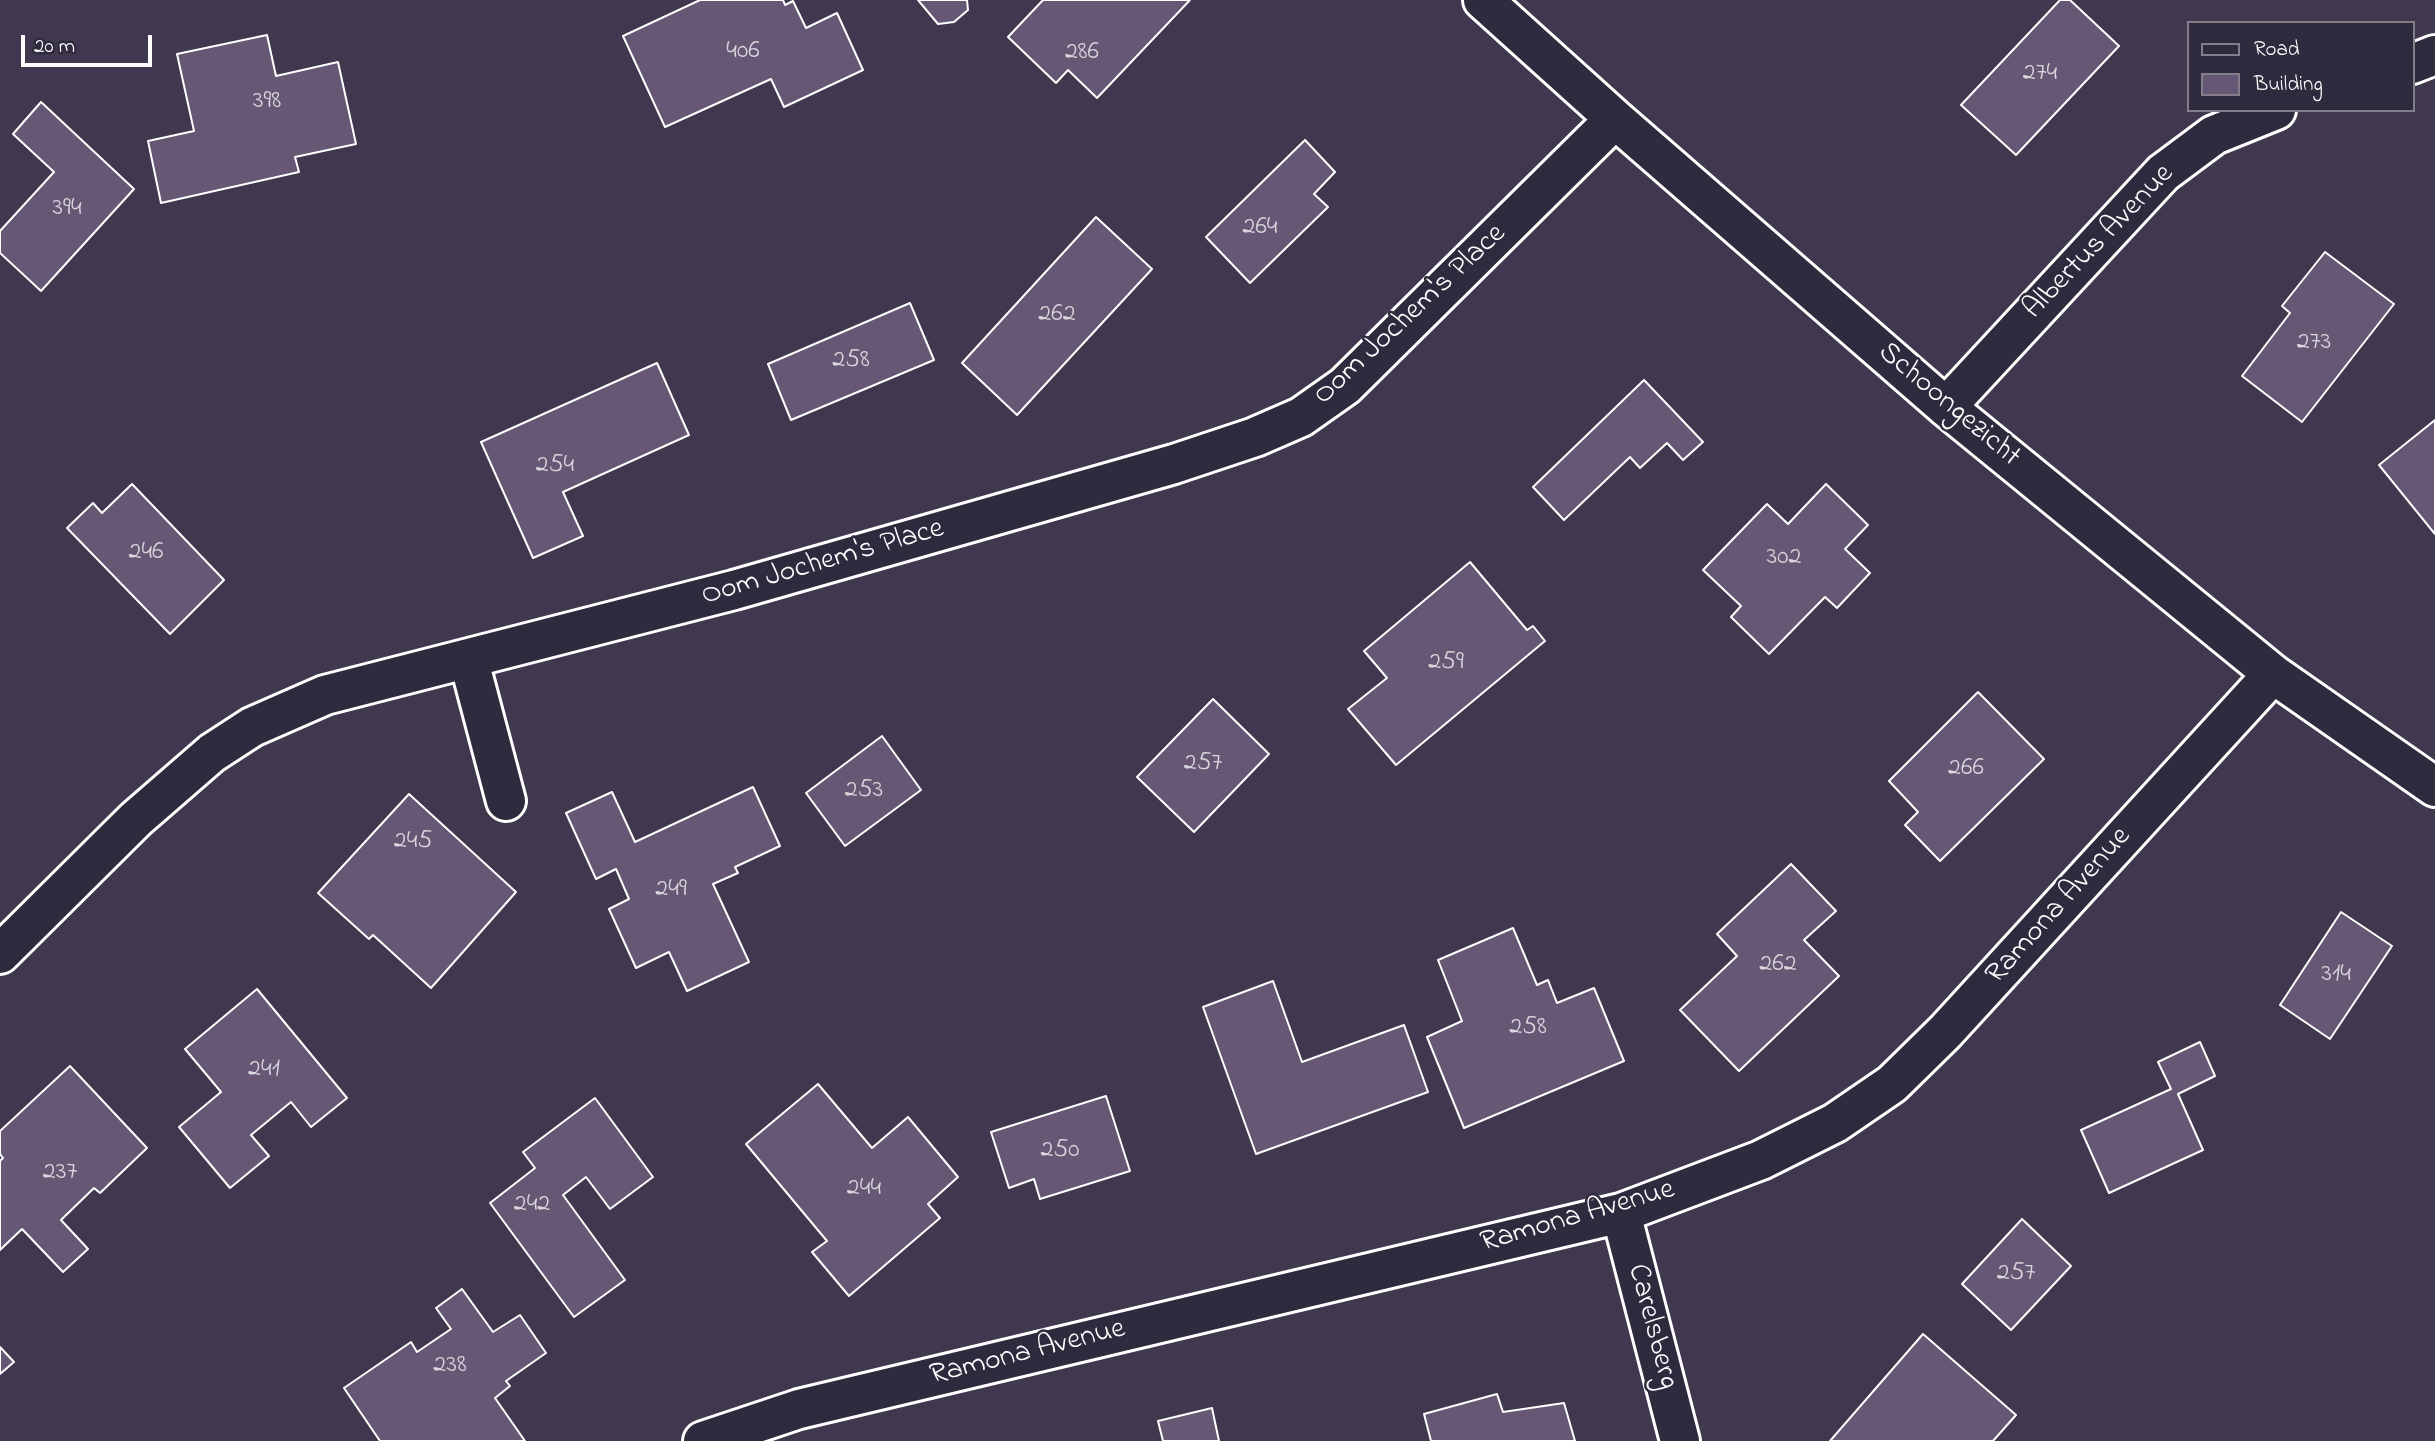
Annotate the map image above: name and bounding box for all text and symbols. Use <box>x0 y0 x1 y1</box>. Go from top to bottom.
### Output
scale bar <box>24 21 156 65</box>
legend <box>2186 21 2414 112</box>
text: 20 m <box>34 32 75 62</box>
text: Road <box>2254 35 2300 65</box>
house number: 406 <box>726 37 760 69</box>
house number: 286 <box>1065 38 1099 70</box>
house number: 274 <box>2023 59 2057 91</box>
text: Building <box>2254 70 2323 100</box>
house number: 398 <box>253 87 281 119</box>
street label: Albertus Avenue <box>2017 158 2183 328</box>
house number: 394 <box>52 194 82 226</box>
house number: 264 <box>1242 213 1278 245</box>
street label: Oom Jochem's Place <box>1307 218 1515 414</box>
house number: 262 <box>1038 300 1076 332</box>
house number: 273 <box>2297 328 2331 360</box>
street label: Schoongezicht <box>1869 336 2027 476</box>
house number: 258 <box>832 346 870 378</box>
house number: 254 <box>536 451 574 483</box>
street label: Oom Jochem's Place <box>698 512 948 616</box>
house number: 246 <box>128 538 164 570</box>
house number: 302 <box>1767 543 1801 575</box>
house number: 259 <box>1428 648 1464 680</box>
house number: 257 <box>1184 749 1222 781</box>
house number: 266 <box>1948 754 1984 786</box>
house number: 253 <box>845 776 883 808</box>
street label: Ramona Avenue <box>1980 821 2140 993</box>
house number: 245 <box>394 827 432 859</box>
house number: 249 <box>655 875 687 907</box>
house number: 262 <box>1759 950 1797 982</box>
house number: 314 <box>2321 960 2351 992</box>
house number: 258 <box>1509 1013 1547 1045</box>
house number: 241 <box>248 1055 280 1087</box>
house number: 250 <box>1040 1136 1080 1168</box>
house number: 237 <box>43 1158 77 1190</box>
street label: Ramona Avenue <box>1477 1173 1679 1263</box>
house number: 244 <box>847 1174 881 1206</box>
house number: 242 <box>514 1190 550 1222</box>
house number: 257 <box>1997 1259 2035 1291</box>
street label: Carelsberg <box>1617 1261 1685 1393</box>
street label: Ramona Avenue <box>927 1312 1129 1396</box>
house number: 238 <box>433 1351 467 1383</box>

